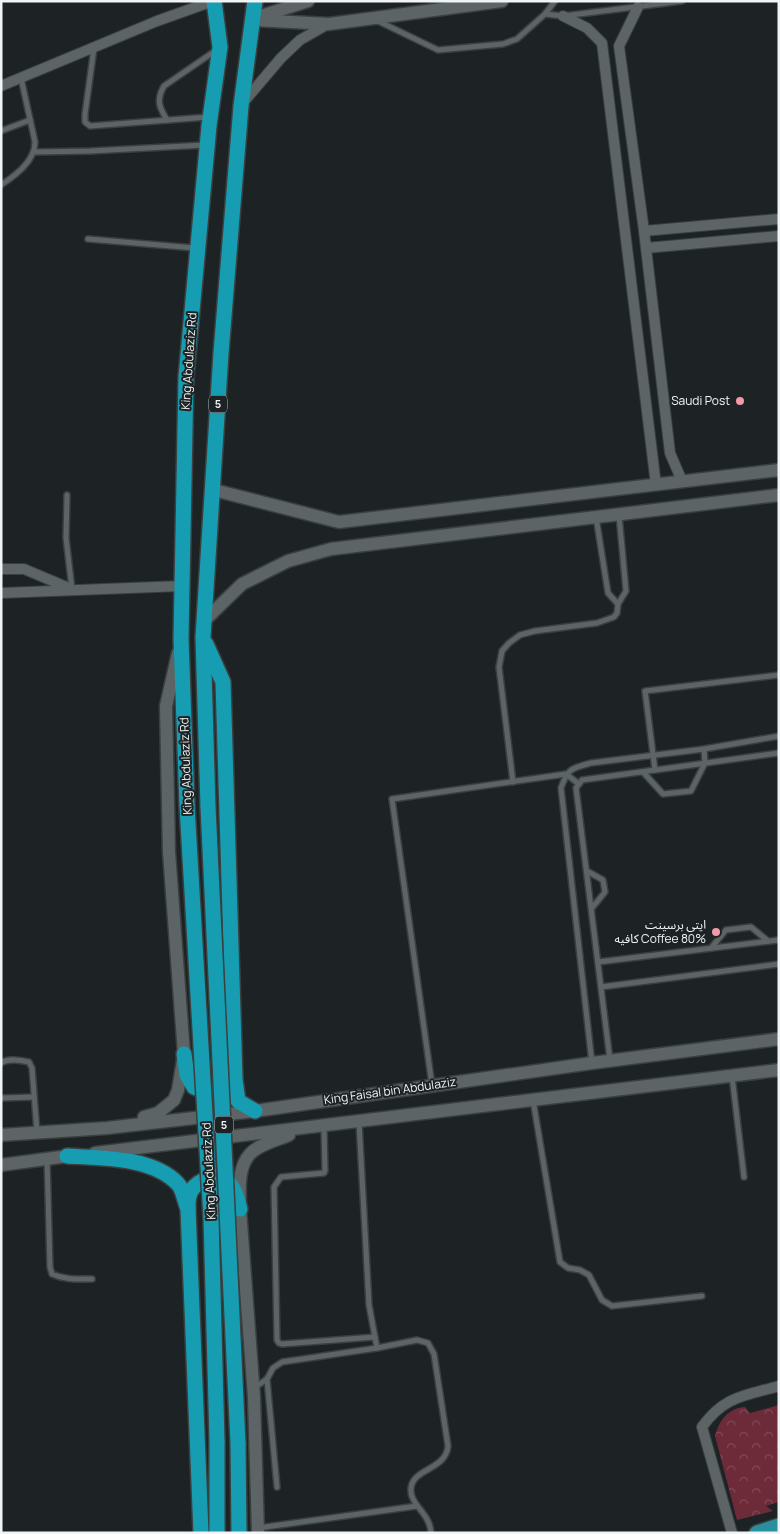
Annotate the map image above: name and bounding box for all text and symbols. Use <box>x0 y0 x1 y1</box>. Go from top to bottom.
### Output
street label: King Abdulaziz Rd <box>177 312 200 410</box>
place label: Saudi Post <box>671 392 730 409</box>
marker: Saudi Post <box>734 395 746 407</box>
road number: 5 <box>209 396 227 412</box>
street label: King Abdulaziz Rd <box>175 717 196 815</box>
place label: ايتي برسينت كافيه Coffee 80% <box>615 916 706 947</box>
marker: ايتي برسينت كافيه Coffee 80% <box>710 926 722 938</box>
street label: King Faisal bin Abdulaziz <box>323 1073 457 1108</box>
road number: 5 <box>215 1116 233 1134</box>
street label: King Abdulaziz Rd <box>197 1122 220 1220</box>

